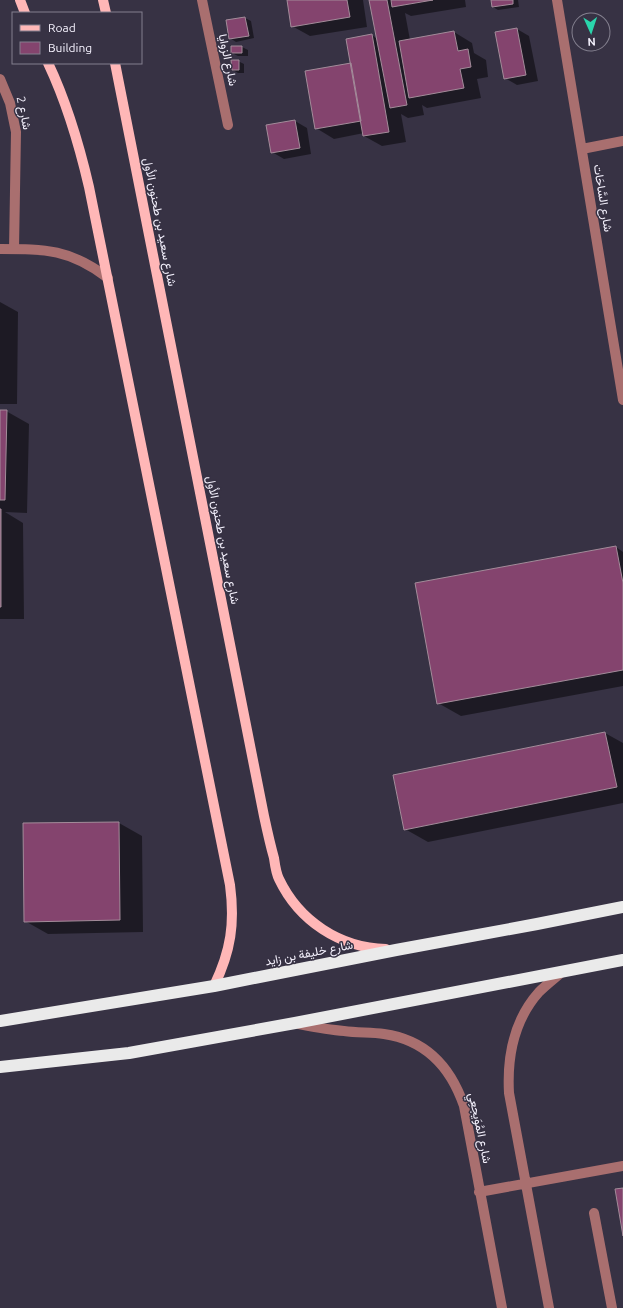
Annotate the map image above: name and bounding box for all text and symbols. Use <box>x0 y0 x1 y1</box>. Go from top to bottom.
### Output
legend <box>12 12 142 64</box>
north arrow <box>571 12 611 52</box>
text: Road <box>48 21 76 34</box>
street label: شارع الزوايا <box>214 33 240 88</box>
text: N <box>587 36 596 48</box>
text: Building <box>48 41 92 54</box>
street label: شارع 2 <box>12 95 34 131</box>
street label: شارع سعيد بن طحنون الأول <box>139 157 179 288</box>
street label: شارع السَّاحَات <box>589 163 615 233</box>
street label: شارع سعيد بن طحنون الأول <box>202 475 242 606</box>
street label: شارع خليفة بن زايد <box>264 938 354 970</box>
street label: شارع المُوَيجعِي <box>463 1091 494 1165</box>

